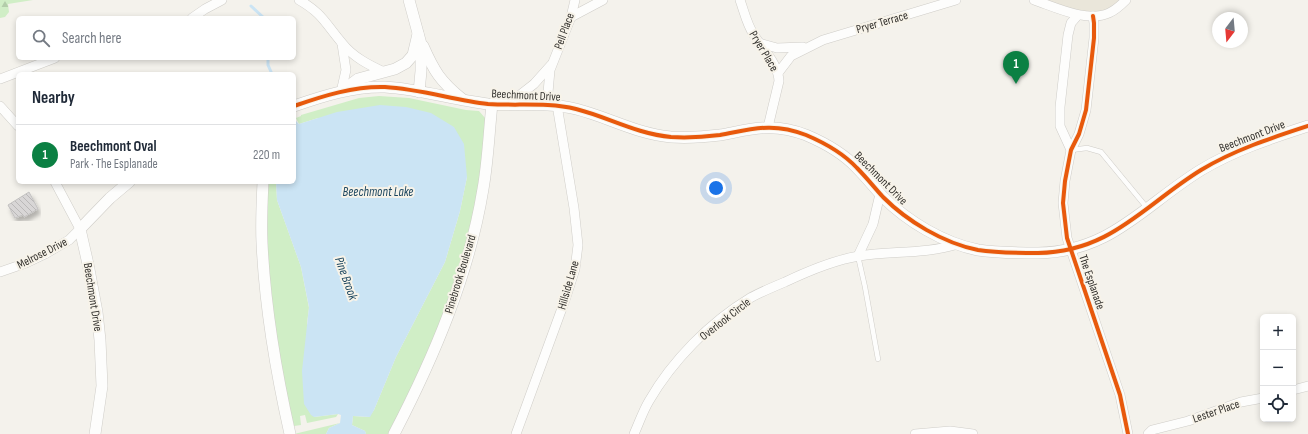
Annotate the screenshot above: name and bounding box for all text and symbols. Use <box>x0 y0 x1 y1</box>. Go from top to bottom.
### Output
street label: Pryer Terrace <box>855 8 910 37</box>
street label: Pell Place <box>551 11 578 51</box>
north arrow <box>1212 12 1248 48</box>
search box <box>16 16 296 60</box>
icon: search <box>30 27 52 49</box>
street label: Pryer Place <box>746 28 782 74</box>
text: Search here <box>62 29 122 48</box>
pin: 1 <box>1003 51 1029 84</box>
street label: Beechmont Drive <box>491 86 561 105</box>
text: Nearby <box>32 88 75 108</box>
street label: Beechmont Drive <box>1217 117 1287 156</box>
text: Beechmont Oval <box>70 137 157 156</box>
text: 1 <box>42 147 48 163</box>
text: 220 m <box>253 147 280 163</box>
street label: Beechmont Drive <box>851 149 911 208</box>
text: Park · The Esplanade <box>70 156 158 172</box>
your location <box>706 178 726 198</box>
water label: Beechmont Lake <box>343 184 413 200</box>
street label: Pinebrook Boulevard <box>441 233 480 315</box>
street label: Melrose Drive <box>15 234 70 272</box>
street label: The Esplanade <box>1075 253 1108 312</box>
water label: Pine Brook <box>331 255 362 303</box>
street label: Hillside Lane <box>554 259 583 311</box>
street label: Beechmont Drive <box>80 262 105 333</box>
street label: Overlook Circle <box>697 295 754 344</box>
map controls <box>1260 314 1296 422</box>
button: + <box>1260 314 1296 350</box>
button: − <box>1260 350 1296 386</box>
button: locate <box>1260 386 1296 422</box>
street label: Lester Place <box>1191 396 1242 426</box>

